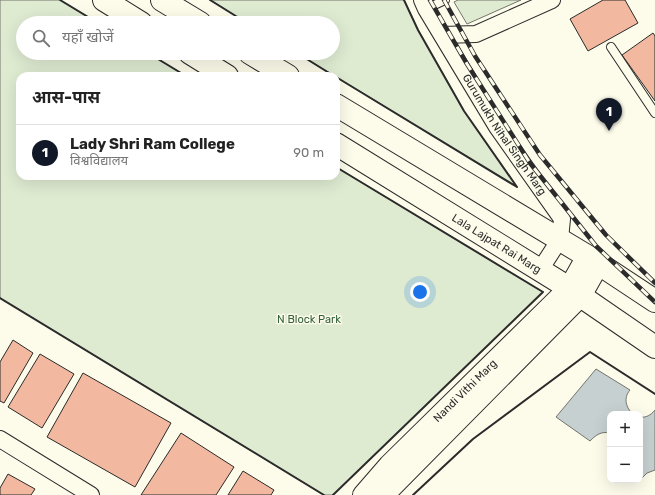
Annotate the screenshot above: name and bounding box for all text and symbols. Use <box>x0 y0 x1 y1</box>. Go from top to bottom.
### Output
search box <box>16 16 340 60</box>
icon: search <box>30 27 52 49</box>
text: यहाँ खोजें <box>62 28 114 46</box>
street label: Gurumukh Nihal Singh Marg <box>460 72 549 197</box>
text: आस-पास <box>32 87 100 107</box>
pin: 1 <box>596 98 622 131</box>
text: Lady Shri Ram College <box>70 135 235 153</box>
text: 1 <box>42 145 48 160</box>
text: 90 m <box>293 145 324 160</box>
text: विश्वविद्यालय <box>70 153 128 168</box>
street label: Lala Lajpat Rai Marg <box>450 211 544 276</box>
your location <box>410 282 430 302</box>
park label: N Block Park <box>277 313 341 326</box>
street label: Nandi Vithi Marg <box>430 356 499 424</box>
map controls <box>607 411 643 483</box>
button: + <box>607 411 643 447</box>
button: − <box>607 447 643 483</box>

